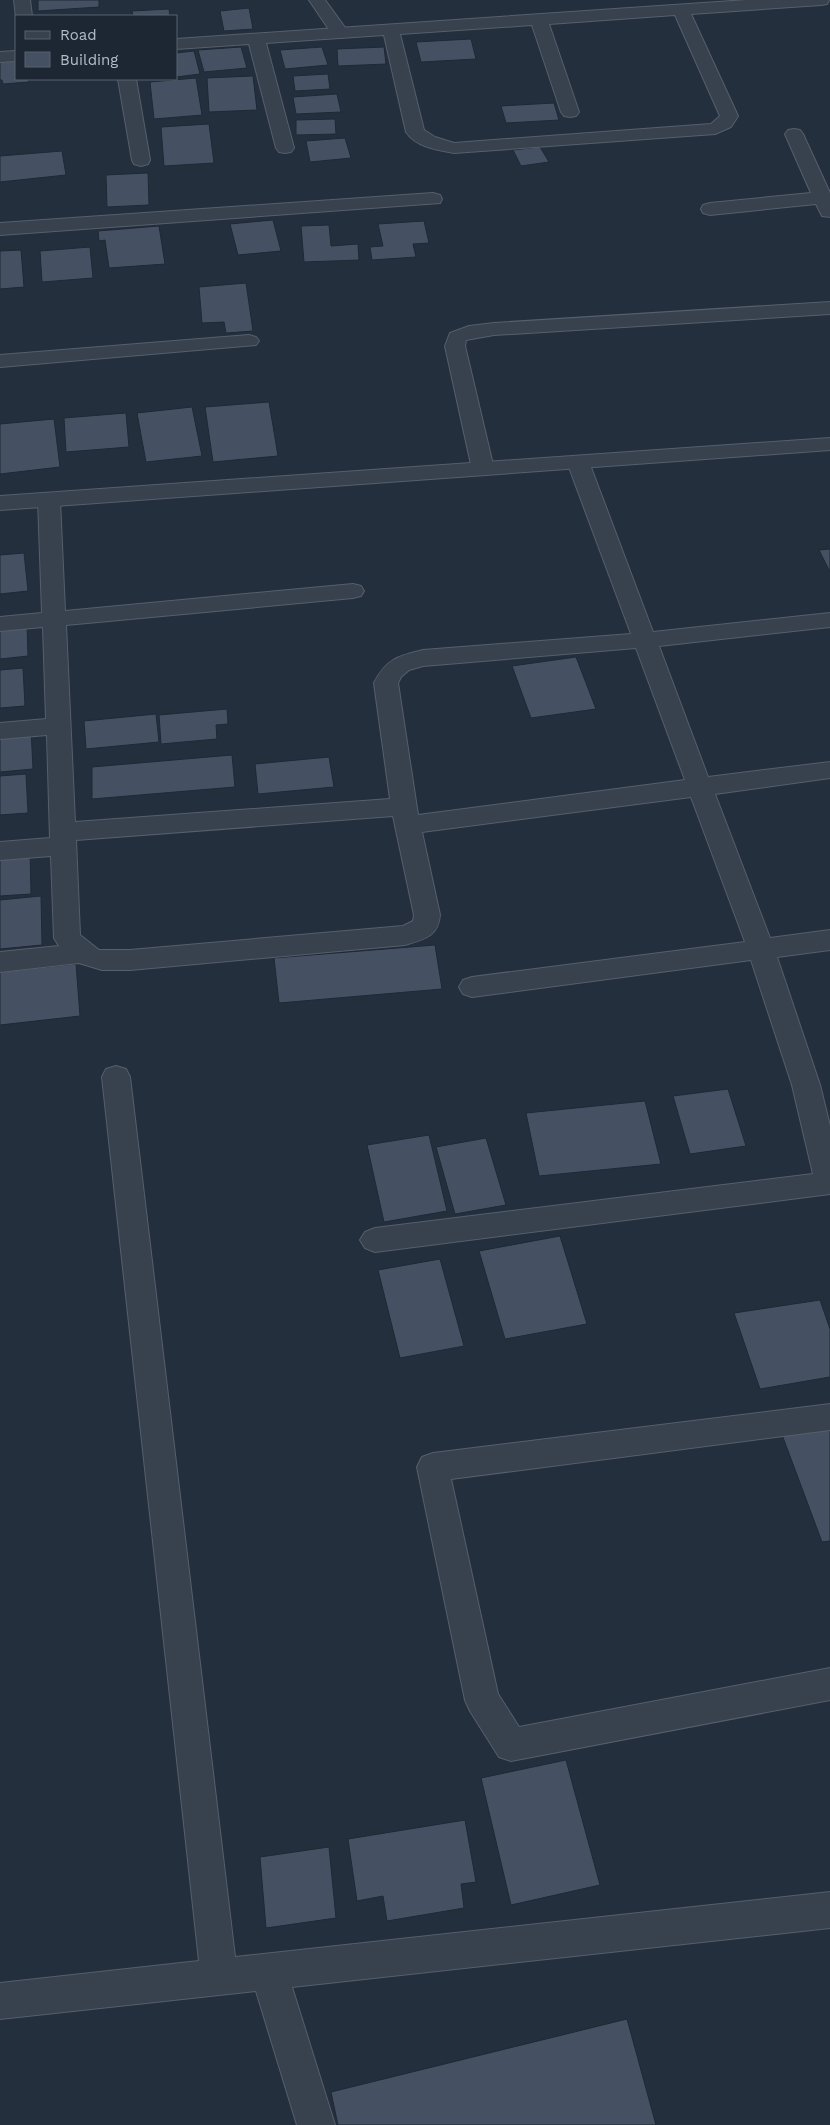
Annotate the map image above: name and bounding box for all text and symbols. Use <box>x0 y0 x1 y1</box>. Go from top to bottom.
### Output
legend <box>15 15 178 80</box>
text: Road <box>60 26 97 44</box>
text: Building <box>60 51 118 69</box>

